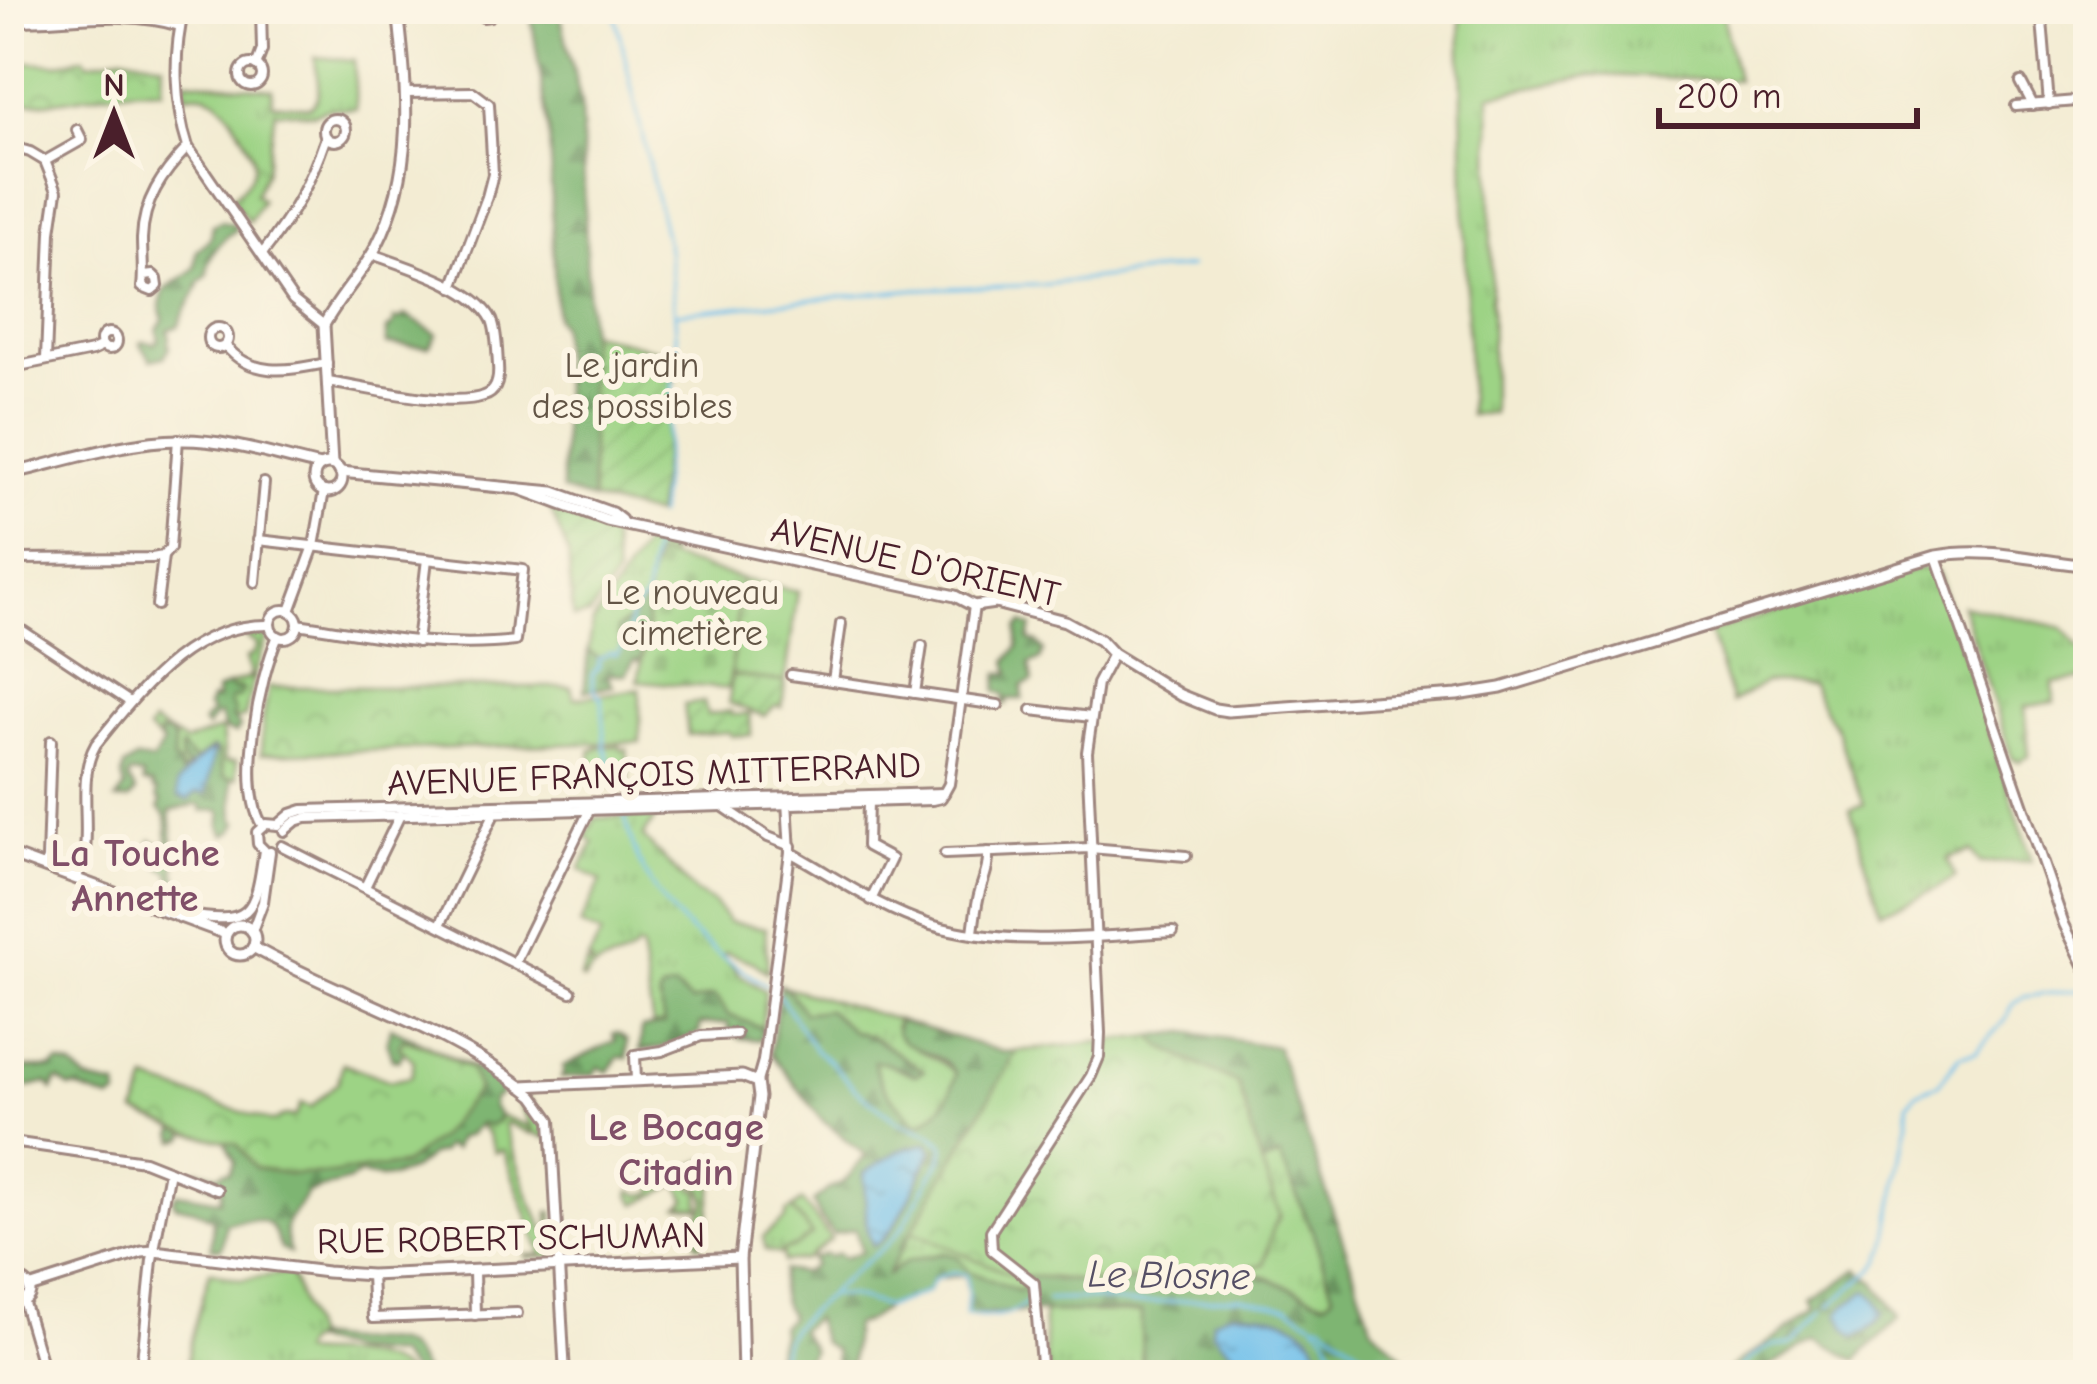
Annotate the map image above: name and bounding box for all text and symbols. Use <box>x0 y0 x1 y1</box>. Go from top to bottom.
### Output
north arrow <box>54 54 174 174</box>
scale bar <box>1659 54 1917 128</box>
text: N <box>103 66 125 104</box>
text: 200 m <box>1677 76 1781 117</box>
park label: Le jardin des possibles <box>532 345 732 427</box>
street label: AVENUE D'ORIENT <box>767 509 1064 616</box>
park label: Le nouveau cimetière <box>605 572 779 654</box>
street label: AVENUE FRANÇOIS MITTERRAND <box>386 745 922 804</box>
district label: La Touche Annette <box>50 831 220 921</box>
district label: Le Bocage Citadin <box>588 1105 764 1195</box>
street label: RUE ROBERT SCHUMAN <box>316 1215 706 1262</box>
water label: Le Blosne <box>1087 1252 1251 1299</box>

